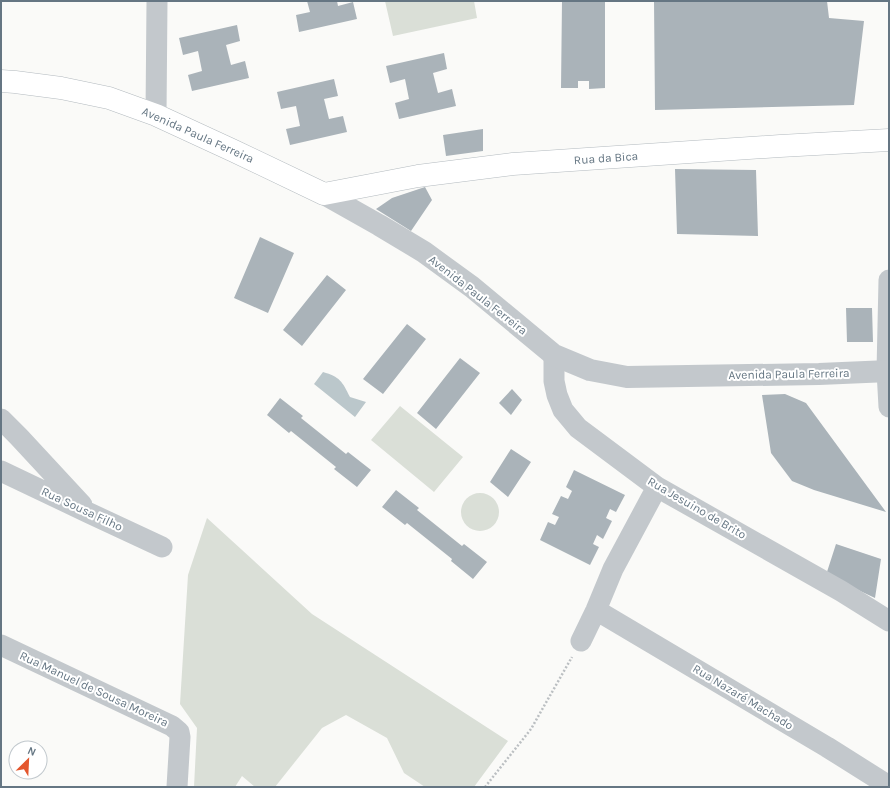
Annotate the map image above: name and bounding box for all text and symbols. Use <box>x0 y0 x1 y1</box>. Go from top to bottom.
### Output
street label: Avenida Paula Ferreira <box>140 104 256 166</box>
street label: Rua da Bica <box>573 149 639 167</box>
street label: Avenida Paula Ferreira <box>426 252 530 338</box>
street label: Avenida Paula Ferreira <box>728 366 850 382</box>
street label: Rua Jesuino de Brito <box>645 474 749 542</box>
street label: Rua Sousa Filho <box>39 484 125 534</box>
street label: Rua Manuel de Sousa Moreira <box>17 648 171 730</box>
street label: Rua Nazaré Machado <box>690 661 796 733</box>
north arrow <box>8 740 48 780</box>
text: N <box>26 744 38 759</box>

